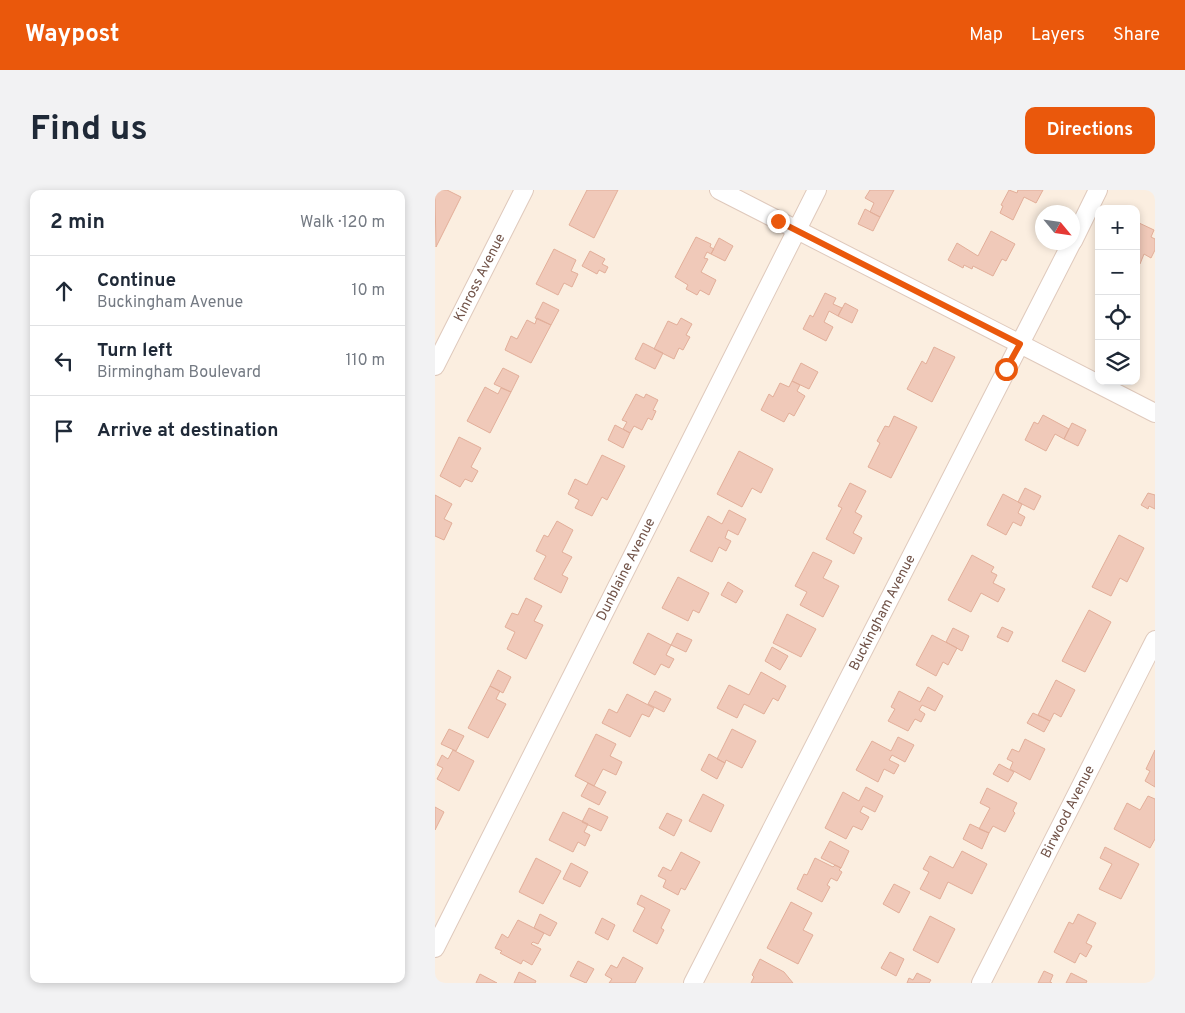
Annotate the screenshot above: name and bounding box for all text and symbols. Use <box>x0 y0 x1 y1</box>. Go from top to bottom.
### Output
text: Waypost <box>25 20 119 50</box>
text: Map <box>969 24 1003 47</box>
text: Layers <box>1031 24 1085 47</box>
text: Share <box>1113 24 1160 47</box>
button: Directions <box>1025 107 1155 154</box>
text: Find us <box>30 108 148 152</box>
north arrow <box>1035 205 1080 250</box>
map controls <box>1095 205 1140 385</box>
button: + <box>1095 205 1140 250</box>
text: 2 min <box>50 209 105 236</box>
route end <box>767 210 790 233</box>
text: Walk · 120 m <box>300 213 385 233</box>
street label: Kinross Avenue <box>450 231 509 325</box>
button: − <box>1095 250 1140 295</box>
text: Continue <box>97 269 176 293</box>
icon: ahead <box>50 277 78 305</box>
text: 10 m <box>351 281 385 301</box>
text: Buckingham Avenue <box>97 293 243 313</box>
button: locate <box>1095 295 1140 340</box>
text: Turn left <box>97 339 173 363</box>
button: layers <box>1095 340 1140 385</box>
icon: left <box>50 347 78 375</box>
text: 110 m <box>345 351 385 371</box>
route start <box>995 358 1018 381</box>
text: Birmingham Boulevard <box>97 363 261 383</box>
icon: arrive <box>50 417 78 445</box>
text: Arrive at destination <box>97 419 278 443</box>
street label: Dunblaine Avenue <box>593 515 659 624</box>
street label: Buckingham Avenue <box>846 552 919 673</box>
street label: Birwood Avenue <box>1037 763 1098 861</box>

